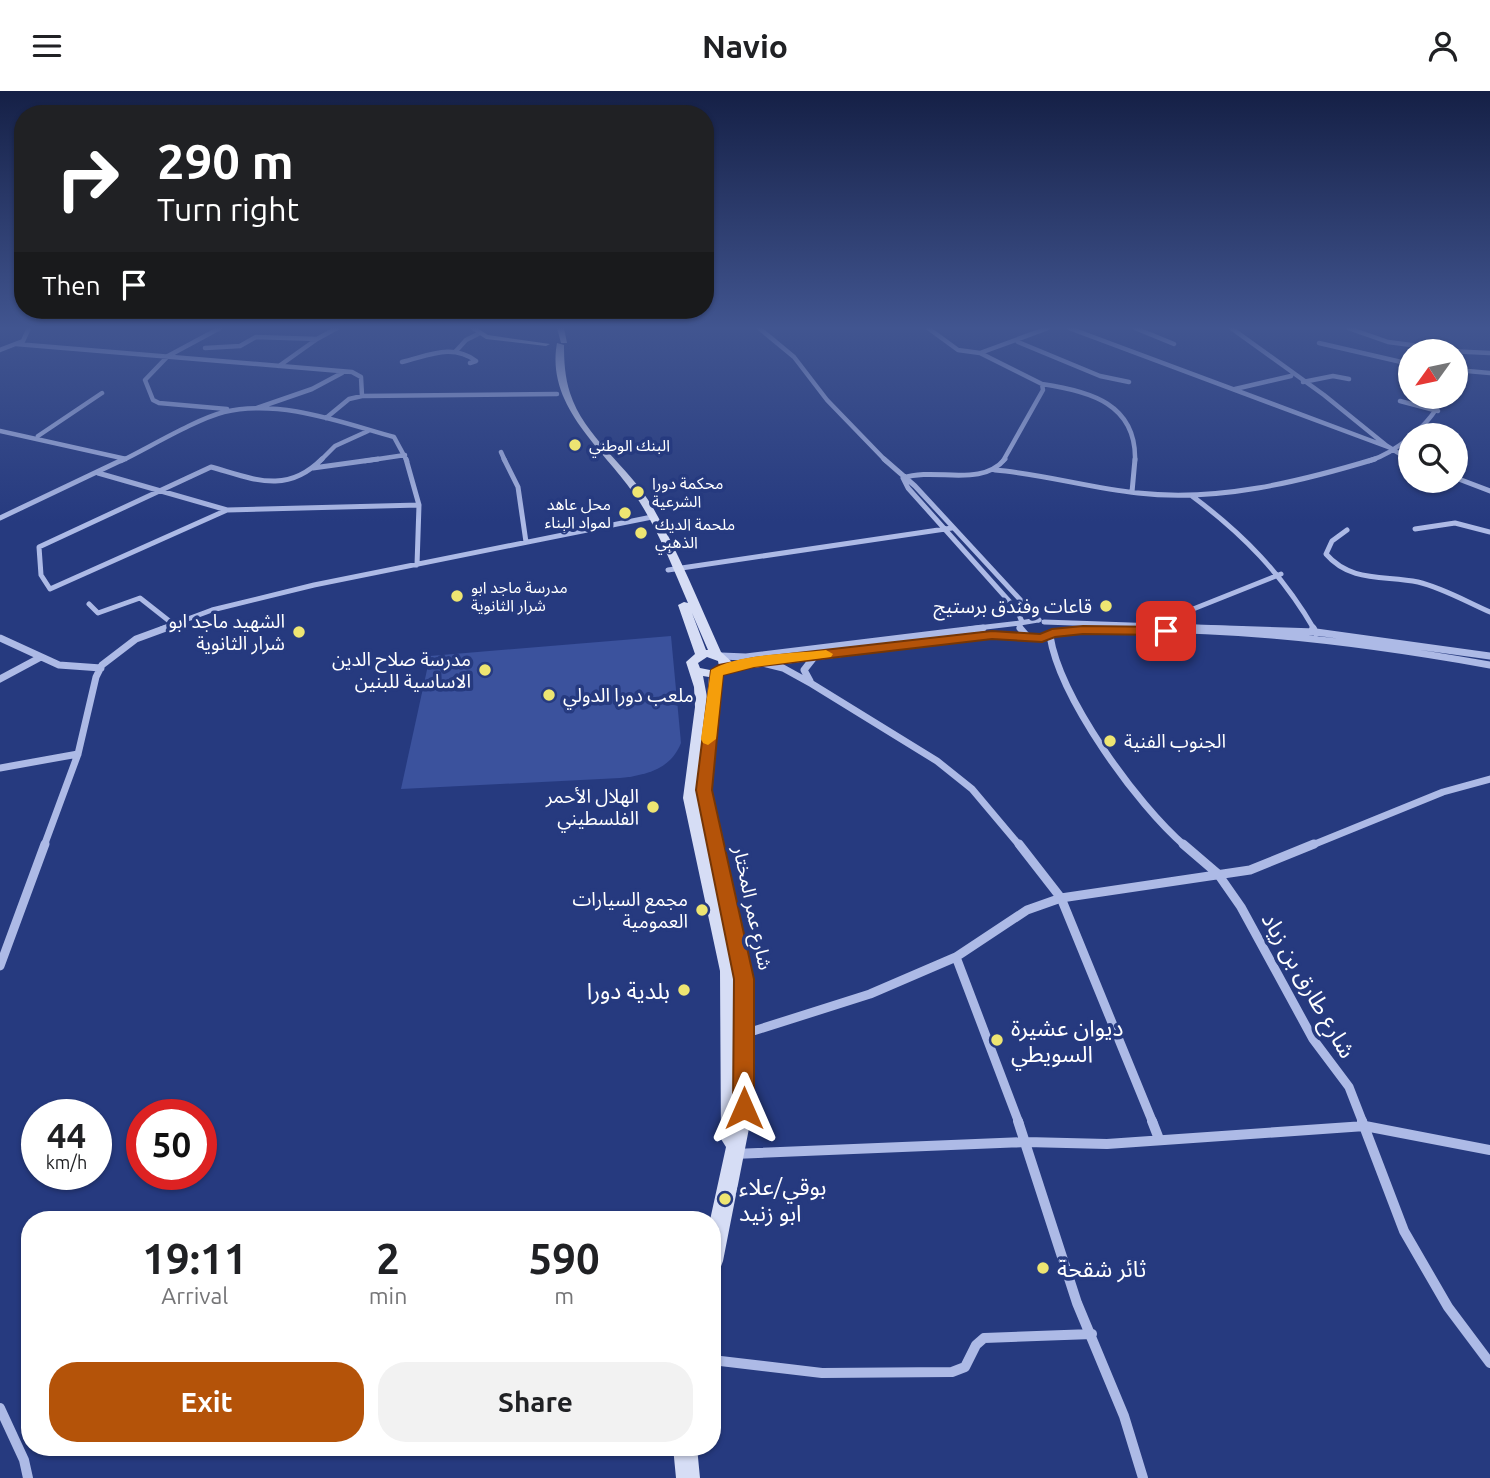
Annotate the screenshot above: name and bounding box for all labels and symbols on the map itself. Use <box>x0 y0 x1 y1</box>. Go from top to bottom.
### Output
north arrow <box>1398 339 1468 409</box>
place label: البنك الوطني <box>589 436 670 458</box>
marker: البنك الوطني <box>567 437 583 453</box>
place label: محكمة دورا الشرعية <box>652 474 723 511</box>
marker: محكمة دورا الشرعية <box>630 484 646 500</box>
place label: محل عاهد لمواد البناء <box>545 495 611 532</box>
marker: محل عاهد لمواد البناء <box>617 505 633 521</box>
place label: ملحمة الديك الذهبي <box>655 515 735 555</box>
marker: ملحمة الديك الذهبي <box>633 525 649 541</box>
place label: مدرسة ماجد ابو شرار الثانوية <box>471 578 568 615</box>
marker: مدرسة ماجد ابو شرار الثانوية <box>449 588 465 604</box>
place label: قاعات وفندق برستيج <box>934 595 1092 621</box>
marker: قاعات وفندق برستيج <box>1098 598 1114 614</box>
pin <box>1136 601 1196 661</box>
place label: الشهيد ماجد ابو شرار الثانوية <box>168 610 285 655</box>
marker: الشهيد ماجد ابو شرار الثانوية <box>291 624 307 640</box>
place label: مدرسة صلاح الدين الاساسية للبنين <box>332 648 471 693</box>
marker: مدرسة صلاح الدين الاساسية للبنين <box>477 662 493 678</box>
place label: ملعب دورا الدولي <box>563 684 694 710</box>
marker: ملعب دورا الدولي <box>541 687 557 703</box>
place label: الجنوب الفنية <box>1124 730 1226 753</box>
marker: الجنوب الفنية <box>1102 733 1118 749</box>
place label: الهلال الأحمر الفلسطيني <box>545 785 639 833</box>
marker: الهلال الأحمر الفلسطيني <box>645 799 661 815</box>
street label: شارع عمر المختار <box>726 843 777 973</box>
place label: مجمع السيارات العمومية <box>572 888 688 933</box>
marker: مجمع السيارات العمومية <box>694 902 710 918</box>
street label: شارع طارق بن زياد <box>1253 908 1361 1065</box>
place label: بلدية دورا <box>587 978 670 1005</box>
marker: بلدية دورا <box>676 982 692 998</box>
place label: ديوان عشيرة السويطي <box>1011 1015 1123 1071</box>
marker: ديوان عشيرة السويطي <box>989 1032 1005 1048</box>
position arrow <box>707 1071 781 1145</box>
speed limit sign: 50 <box>126 1099 217 1190</box>
place label: بوقي/علاء ابو زنيد <box>739 1174 827 1227</box>
marker: بوقي/علاء ابو زنيد <box>717 1191 733 1207</box>
place label: ثائر شقحة <box>1057 1256 1147 1283</box>
marker: ثائر شقحة <box>1035 1260 1051 1276</box>

